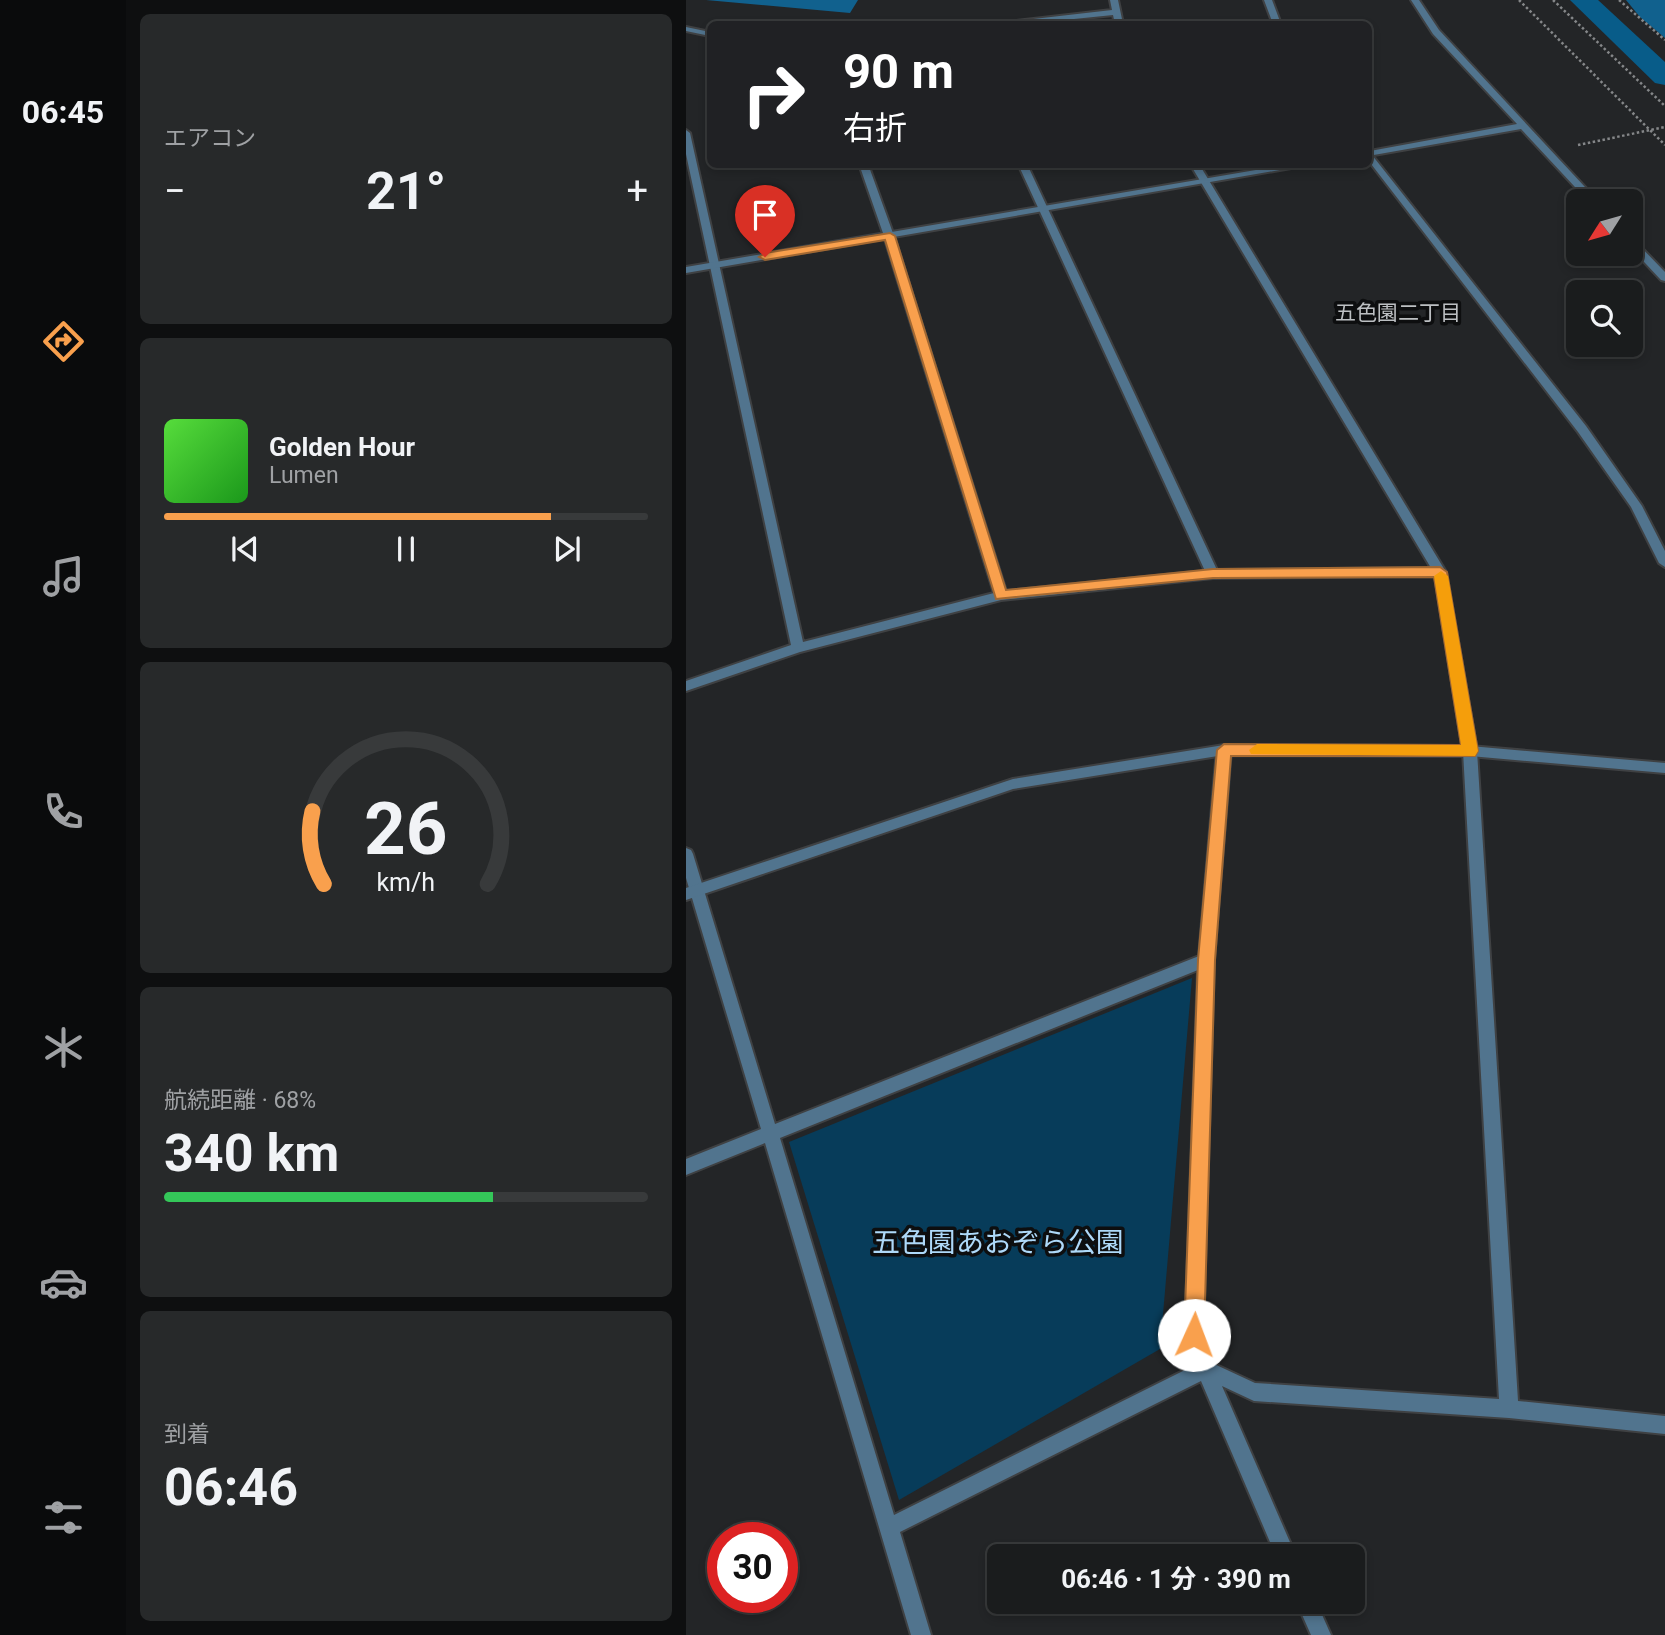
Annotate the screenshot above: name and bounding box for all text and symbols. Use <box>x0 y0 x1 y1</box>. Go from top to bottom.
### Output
text: 90 m <box>843 43 954 100</box>
icon: right <box>728 49 819 140</box>
text: 06:45 <box>22 93 104 131</box>
text: 右折 <box>843 109 907 147</box>
text: エアコン <box>164 125 256 152</box>
text: 21° <box>366 161 446 222</box>
text: − <box>164 169 186 213</box>
text: + <box>626 169 648 213</box>
pin <box>735 185 795 257</box>
north arrow <box>1566 189 1643 266</box>
map controls <box>1566 189 1643 357</box>
icon: arrive <box>746 196 784 234</box>
button: search <box>1566 280 1643 357</box>
district label: 五色園二丁目 <box>1335 301 1461 325</box>
icon: directions <box>39 317 88 366</box>
text: Golden Hour <box>269 432 415 462</box>
text: Lumen <box>269 462 339 489</box>
icon: previous <box>226 530 264 568</box>
icon: pause <box>387 530 425 568</box>
icon: next <box>548 530 586 568</box>
icon: music <box>39 552 88 601</box>
text: 26 <box>364 786 448 872</box>
icon: phone <box>39 787 88 836</box>
text: km/h <box>377 867 435 896</box>
icon: climate <box>39 1023 88 1072</box>
text: 航続距離 · 68% <box>164 1087 316 1114</box>
text: 340 km <box>164 1123 339 1184</box>
park label: 五色園あおぞら公園 <box>872 1226 1124 1259</box>
icon: car <box>39 1258 88 1307</box>
position arrow <box>1157 1298 1231 1372</box>
text: 到着 <box>164 1421 210 1448</box>
text: 06:46 <box>164 1457 298 1518</box>
icon: filters <box>39 1493 88 1542</box>
speed limit sign: 30 <box>707 1522 798 1613</box>
text: 06:46 · 1 分 · 390 m <box>1061 1564 1291 1594</box>

